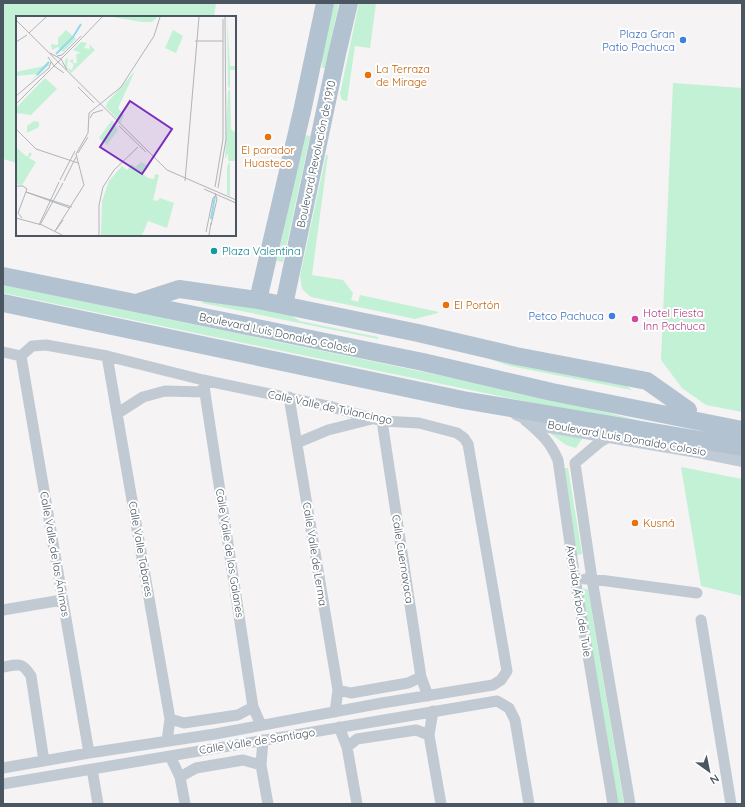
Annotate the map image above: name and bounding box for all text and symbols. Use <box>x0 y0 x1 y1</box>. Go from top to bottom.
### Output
inset map <box>16 16 236 236</box>
place label: Plaza Gran Patio Pachuca <box>602 27 675 54</box>
marker: Plaza Gran Patio Pachuca <box>678 35 688 45</box>
place label: La Terraza de Mirage <box>376 62 430 89</box>
marker: La Terraza de Mirage <box>363 70 373 80</box>
street label: Boulevard Revolución de 1910 <box>294 79 338 229</box>
marker: El parador Huasteco <box>263 132 273 142</box>
place label: El parador Huasteco <box>241 143 295 170</box>
place label: Plaza Valentina <box>222 244 301 258</box>
marker: Plaza Valentina <box>209 246 219 256</box>
place label: El Portón <box>454 298 500 312</box>
marker: El Portón <box>441 300 451 310</box>
place label: Hotel Fiesta Inn Pachuca <box>643 306 705 333</box>
street label: Boulevard Luis Donaldo Colosio <box>198 309 358 357</box>
place label: Petco Pachuca <box>529 309 604 323</box>
marker: Petco Pachuca <box>607 311 617 321</box>
marker: Hotel Fiesta Inn Pachuca <box>630 314 640 324</box>
street label: Calle Valle de Tulancingo <box>267 387 394 427</box>
street label: Boulevard Luis Donaldo Colosio <box>547 417 708 459</box>
street label: Calle Valle de los Galanes <box>213 487 247 619</box>
street label: Calle Valle de las Ánimas <box>37 490 73 618</box>
street label: Calle Valle Tabares <box>126 500 156 598</box>
street label: Calle Valle de Lerma <box>300 501 330 607</box>
street label: Calle Cuernavaca <box>389 514 417 604</box>
place label: Kusná <box>643 516 675 530</box>
marker: Kusná <box>630 518 640 528</box>
street label: Avenida Árbol del Tule <box>563 544 595 658</box>
street label: Calle Valle de Santiago <box>198 725 316 757</box>
north arrow <box>689 751 729 791</box>
text: N <box>707 771 722 787</box>

